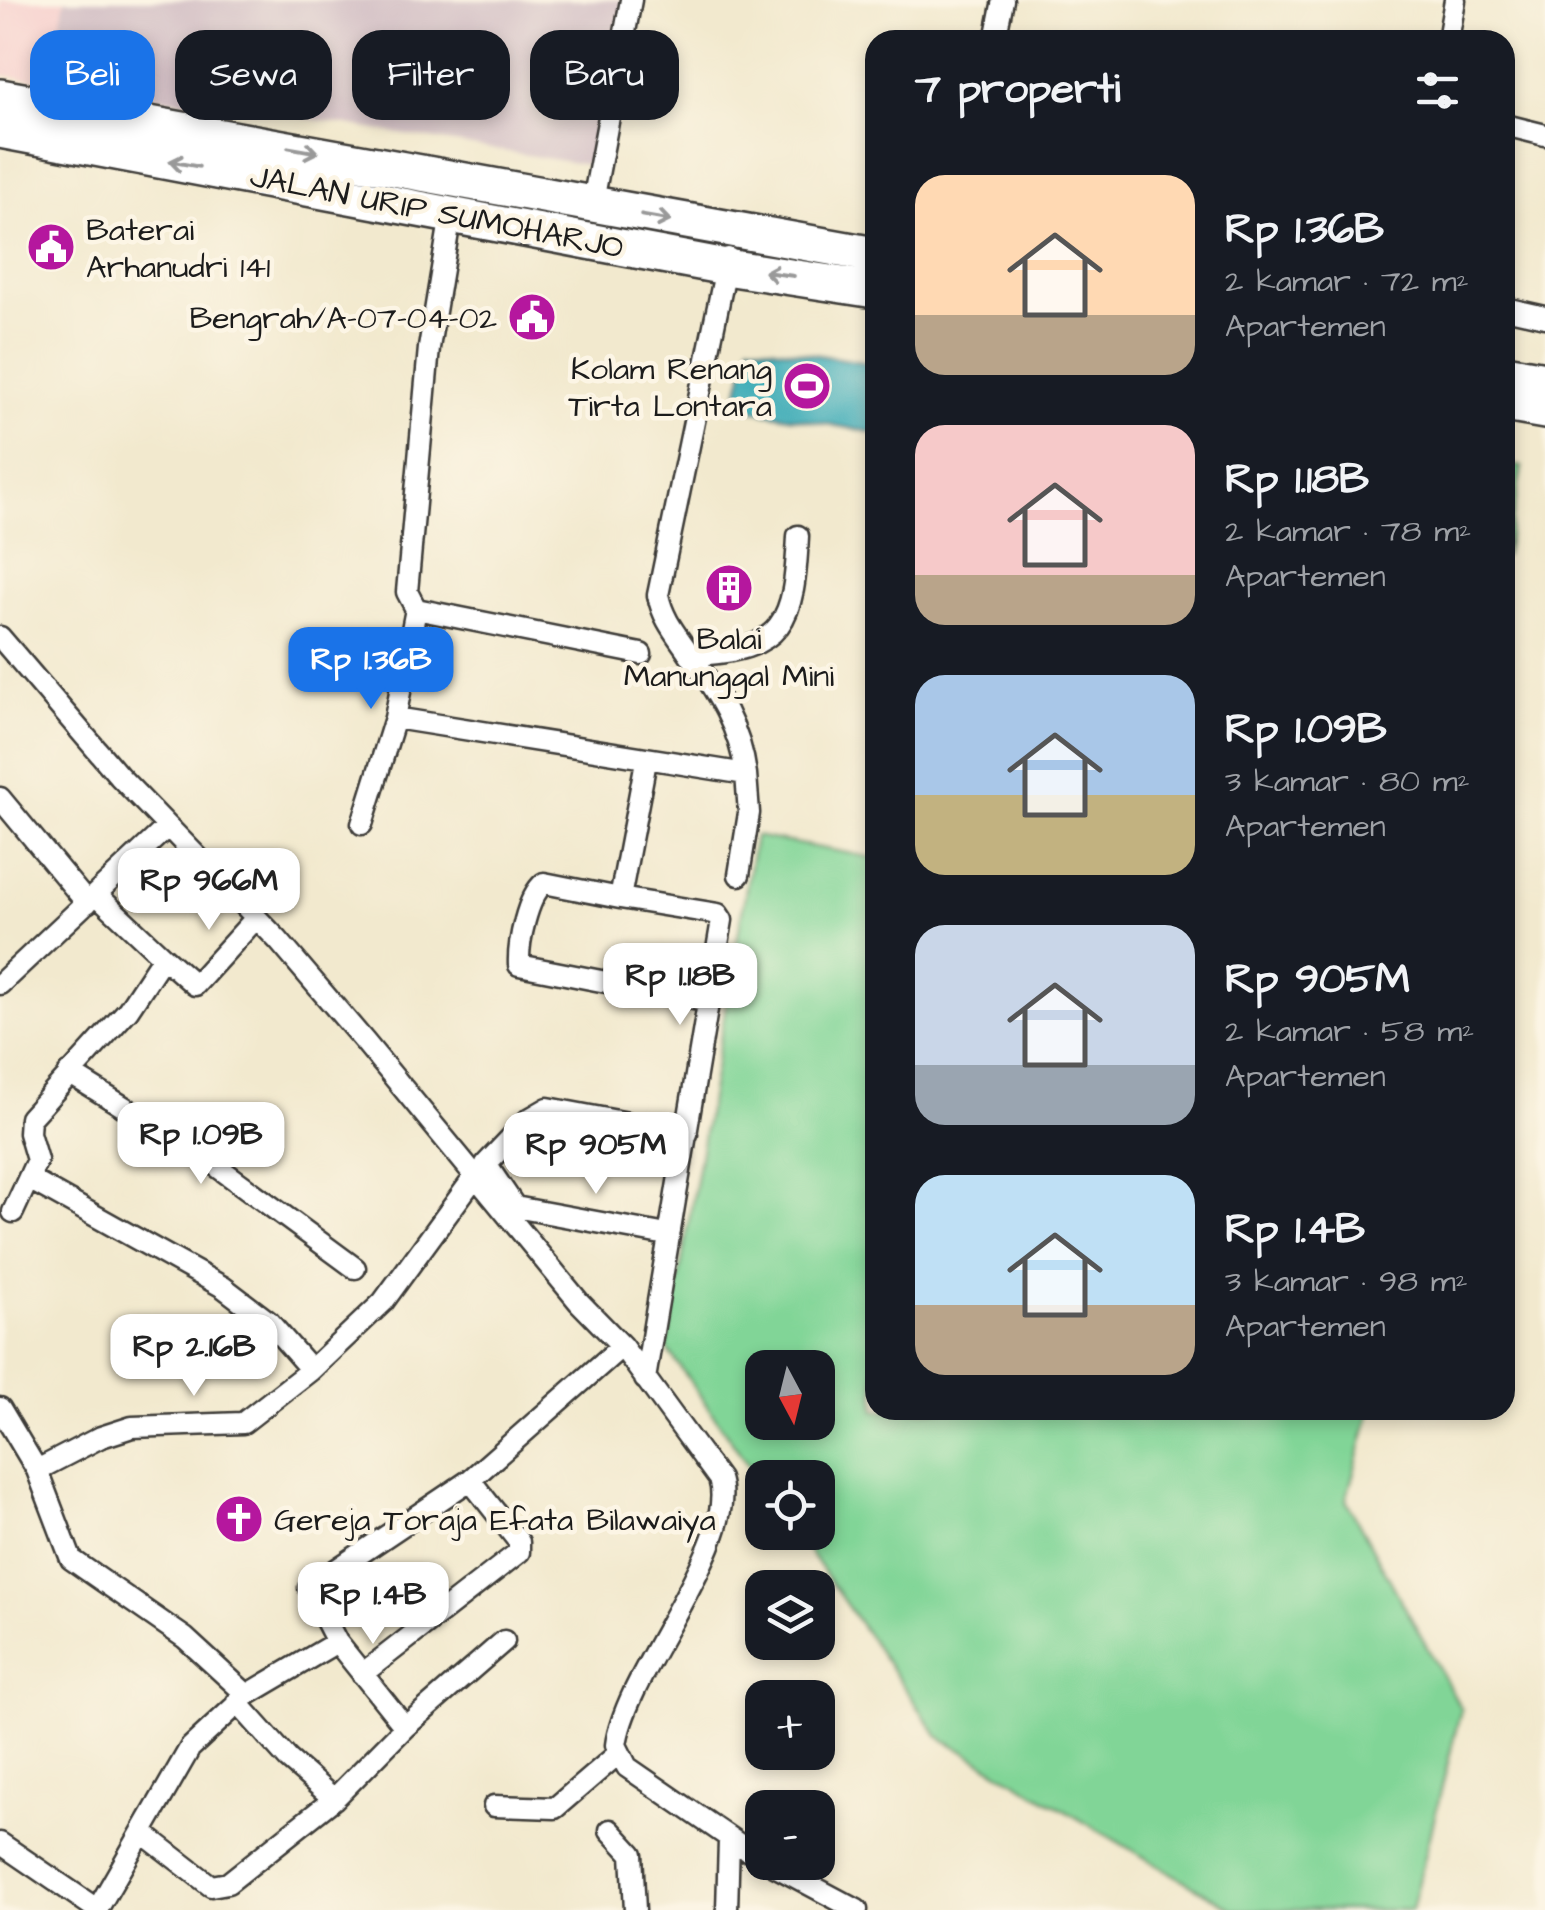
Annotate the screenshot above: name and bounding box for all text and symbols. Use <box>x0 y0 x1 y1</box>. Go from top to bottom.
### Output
chip: Beli <box>30 30 155 120</box>
chip: Sewa <box>175 30 332 120</box>
chip: Filter <box>352 30 510 120</box>
chip: Baru <box>530 30 679 120</box>
text: 7 properti <box>915 61 1120 119</box>
icon: filters <box>1410 63 1465 118</box>
one-way arrow <box>286 141 318 160</box>
one-way arrow <box>168 154 201 173</box>
street label: JALAN URIP SUMOHARJO <box>246 154 627 271</box>
text: Rp 1.36B <box>1225 201 1384 259</box>
place label: Baterai Arhanudri 141 <box>86 208 270 290</box>
one-way arrow <box>640 209 672 228</box>
icon: home <box>995 215 1115 335</box>
public building icon: Baterai Arhanudri 141 <box>25 221 77 273</box>
text: 2 kamar · 72 m² <box>1225 259 1469 304</box>
one-way arrow <box>763 265 795 283</box>
public building icon: Bengrah/A-07-04-02 <box>506 291 558 343</box>
place label: Bengrah/A-07-04-02 <box>189 296 497 341</box>
text: Apartemen <box>1225 304 1386 349</box>
place label: Kolam Renang Tirta Lontara <box>568 347 772 429</box>
sports icon: Kolam Renang Tirta Lontara <box>781 360 833 412</box>
text: Rp 1.18B <box>1225 451 1369 509</box>
icon: home <box>995 465 1115 585</box>
text: 2 kamar · 78 m² <box>1225 509 1471 554</box>
text: Apartemen <box>1225 554 1386 599</box>
building icon: Balai Manunggal Mini <box>703 562 755 614</box>
place label: Balai Manunggal Mini <box>624 617 834 699</box>
pin: Rp 1.36B <box>268 627 474 712</box>
text: Rp 1.36B <box>310 637 432 682</box>
text: Rp 1.09B <box>1225 701 1387 759</box>
icon: home <box>995 715 1115 835</box>
text: 3 kamar · 80 m² <box>1225 759 1470 804</box>
text: Apartemen <box>1225 804 1386 849</box>
pin: Rp 966M <box>117 848 301 933</box>
text: Rp 966M <box>140 858 278 903</box>
pin: Rp 1.18B <box>577 943 783 1028</box>
text: Rp 905M <box>1225 951 1410 1009</box>
text: Rp 1.18B <box>625 953 735 998</box>
icon: home <box>995 965 1115 1085</box>
text: 2 kamar · 58 m² <box>1225 1009 1474 1054</box>
text: Apartemen <box>1225 1054 1386 1099</box>
pin: Rp 1.09B <box>98 1102 304 1187</box>
text: Rp 1.09B <box>139 1112 263 1157</box>
pin: Rp 905M <box>504 1112 688 1197</box>
text: Rp 905M <box>526 1122 666 1167</box>
text: Rp 1.4B <box>1225 1201 1365 1259</box>
icon: home <box>995 1215 1115 1335</box>
text: 3 kamar · 98 m² <box>1225 1259 1468 1304</box>
text: Apartemen <box>1225 1304 1386 1349</box>
pin: Rp 2.16B <box>91 1314 297 1399</box>
text: Rp 2.16B <box>132 1324 256 1369</box>
north arrow <box>745 1350 835 1440</box>
map controls <box>745 1350 835 1880</box>
button: locate <box>745 1460 835 1550</box>
church icon: Gereja Toraja Efata Bilawaiya <box>213 1493 265 1545</box>
place label: Gereja Toraja Efata Bilawaiya <box>274 1498 716 1543</box>
pin: Rp 1.4B <box>281 1562 465 1647</box>
button: layers <box>745 1570 835 1660</box>
text: Rp 1.4B <box>320 1572 426 1617</box>
button: + <box>745 1680 835 1770</box>
button: − <box>745 1790 835 1880</box>

